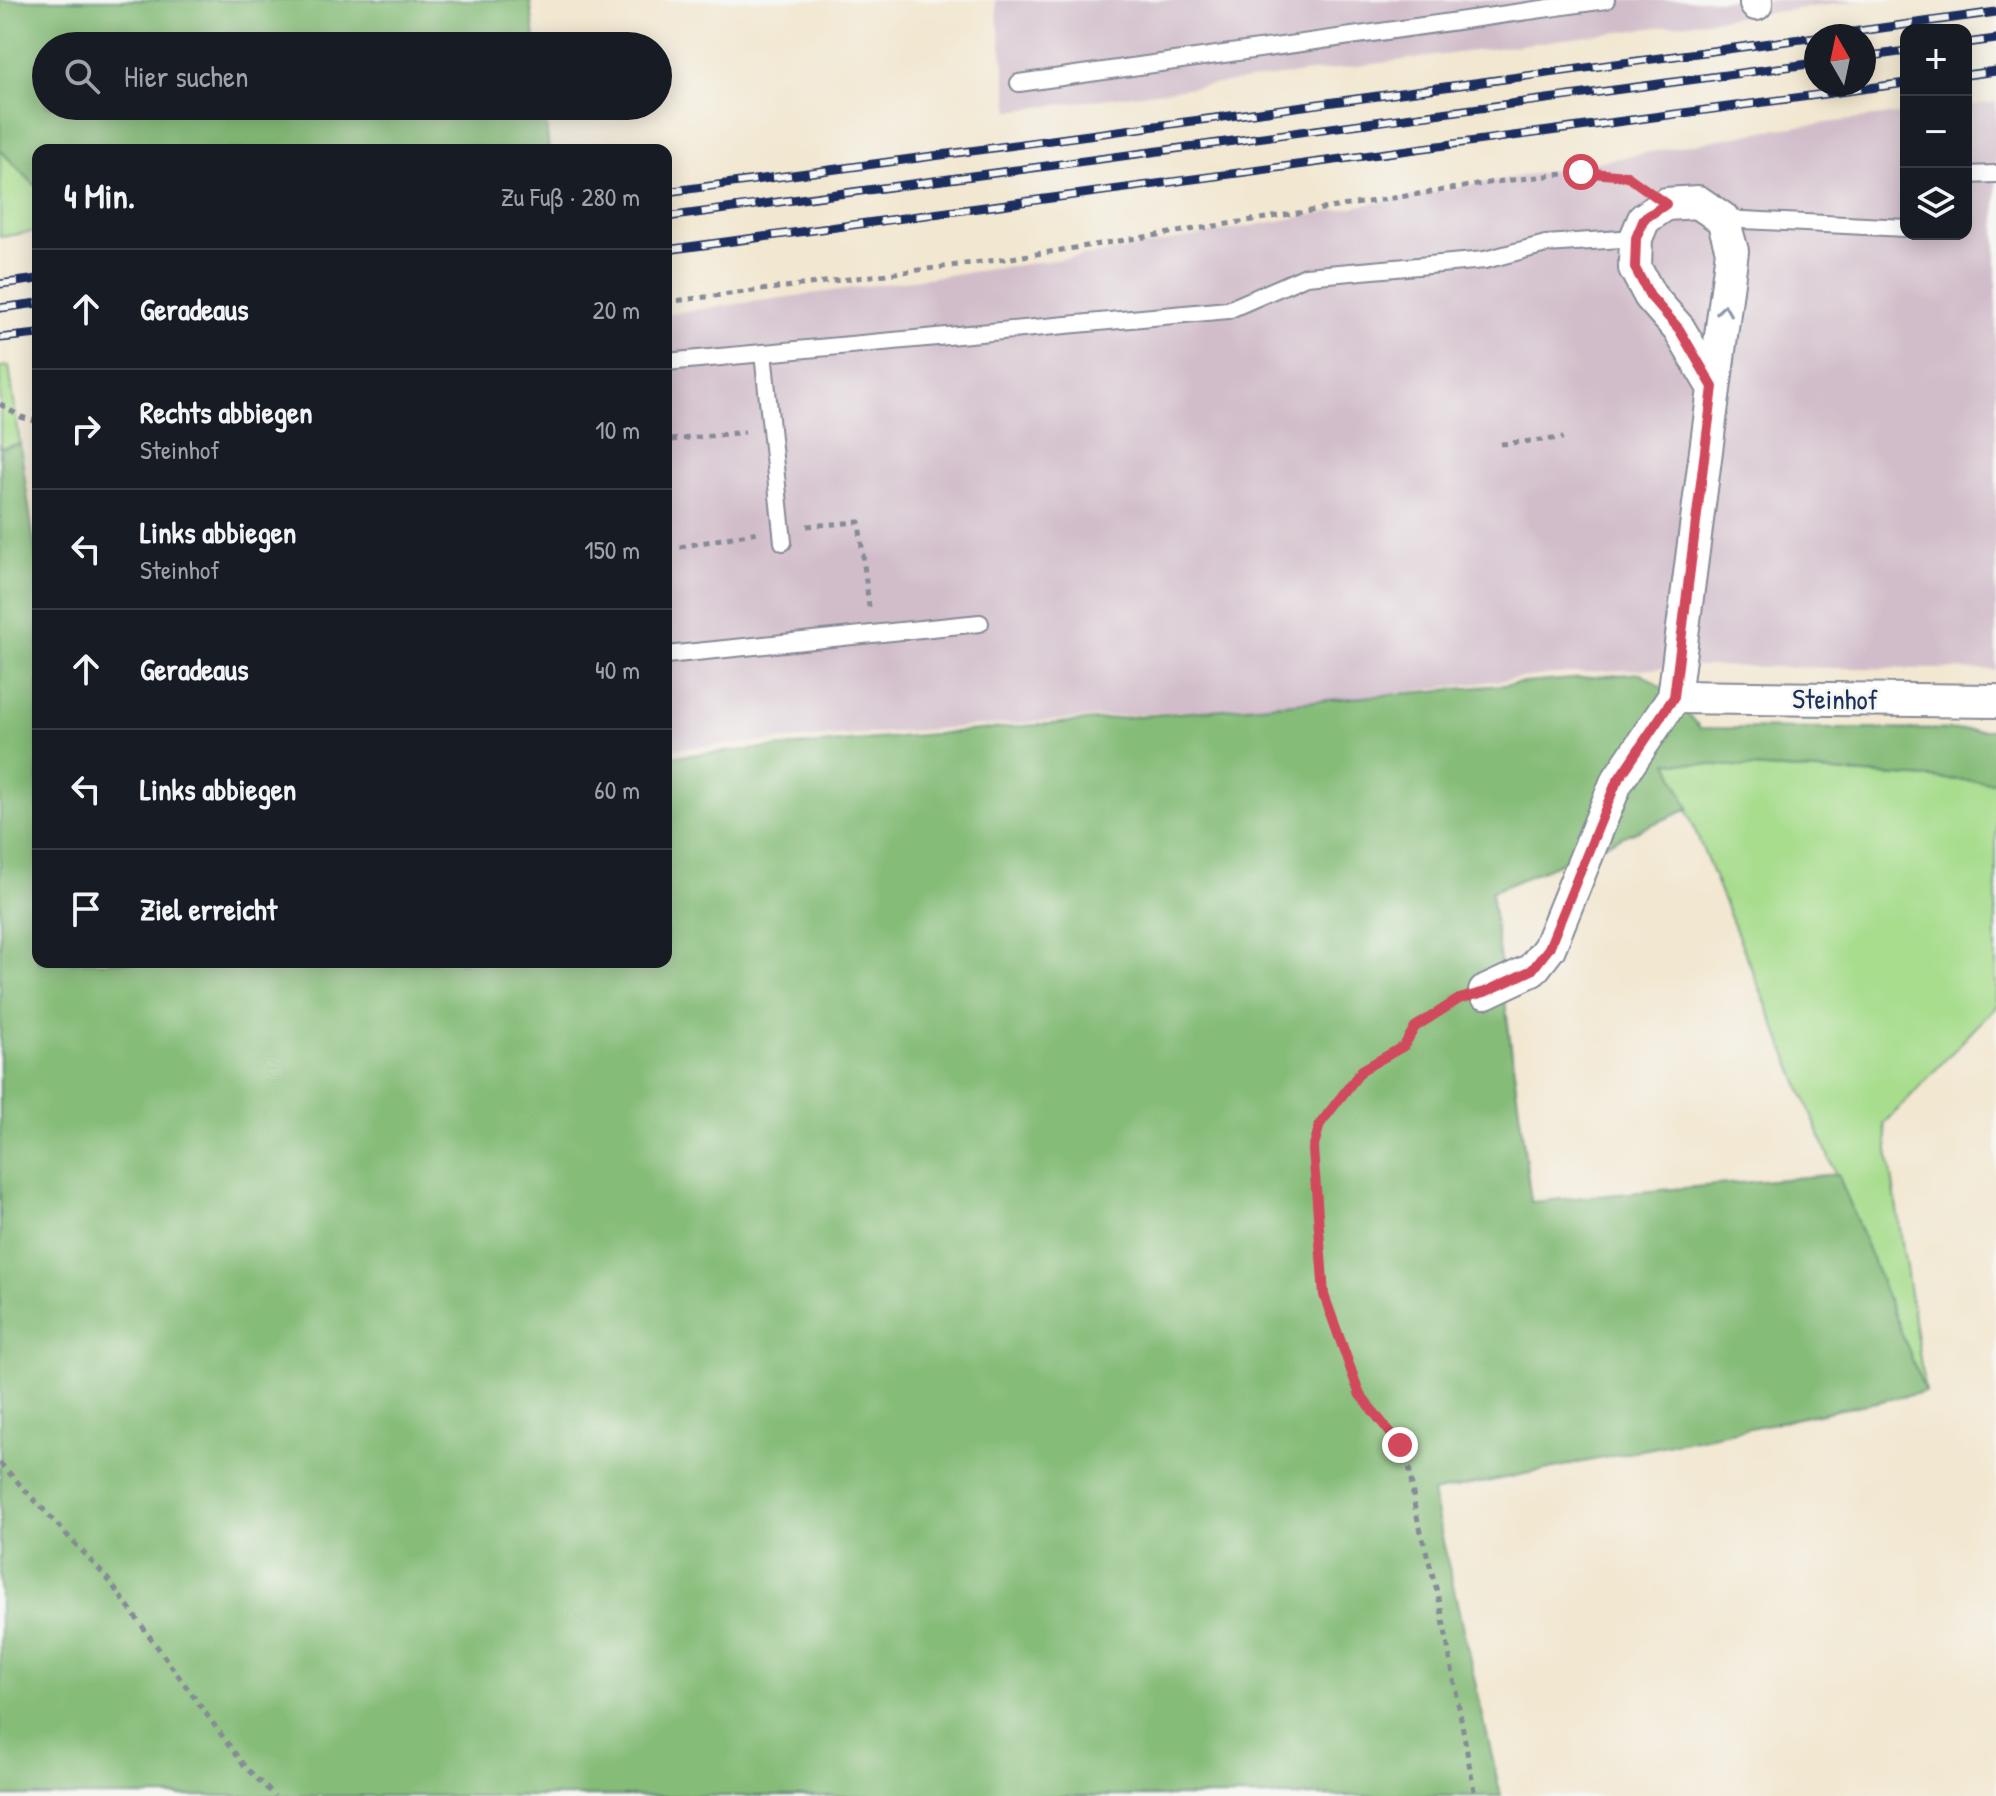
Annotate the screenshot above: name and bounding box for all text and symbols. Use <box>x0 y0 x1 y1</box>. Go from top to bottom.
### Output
north arrow <box>1804 24 1876 96</box>
map controls <box>1900 24 1972 240</box>
button: + <box>1900 24 1972 96</box>
search box <box>32 32 672 120</box>
icon: search <box>60 54 104 98</box>
text: Hier suchen <box>124 56 248 96</box>
button: − <box>1900 96 1972 168</box>
route start <box>1563 154 1599 190</box>
button: layers <box>1900 168 1972 240</box>
text: 4 Min. <box>64 173 135 219</box>
text: Zu Fuß · 280 m <box>501 179 640 214</box>
icon: ahead <box>64 287 108 331</box>
text: Geradeaus <box>140 289 249 329</box>
text: 20 m <box>593 292 640 327</box>
one-way arrow <box>1715 303 1732 317</box>
text: Rechts abbiegen <box>140 392 313 432</box>
icon: right <box>64 407 108 451</box>
text: 10 m <box>595 412 640 447</box>
text: Steinhof <box>140 432 220 467</box>
text: Links abbiegen <box>140 512 296 552</box>
icon: left <box>64 527 108 571</box>
text: 150 m <box>584 532 640 567</box>
text: Steinhof <box>140 552 220 587</box>
icon: ahead <box>64 647 108 691</box>
text: Geradeaus <box>140 649 249 689</box>
text: 40 m <box>595 652 640 687</box>
street label: Steinhof <box>1792 679 1878 719</box>
icon: left <box>64 767 108 811</box>
text: Links abbiegen <box>140 769 296 809</box>
text: 60 m <box>594 772 640 807</box>
icon: arrive <box>64 887 108 931</box>
text: Ziel erreicht <box>140 889 277 929</box>
route end <box>1382 1427 1418 1463</box>

